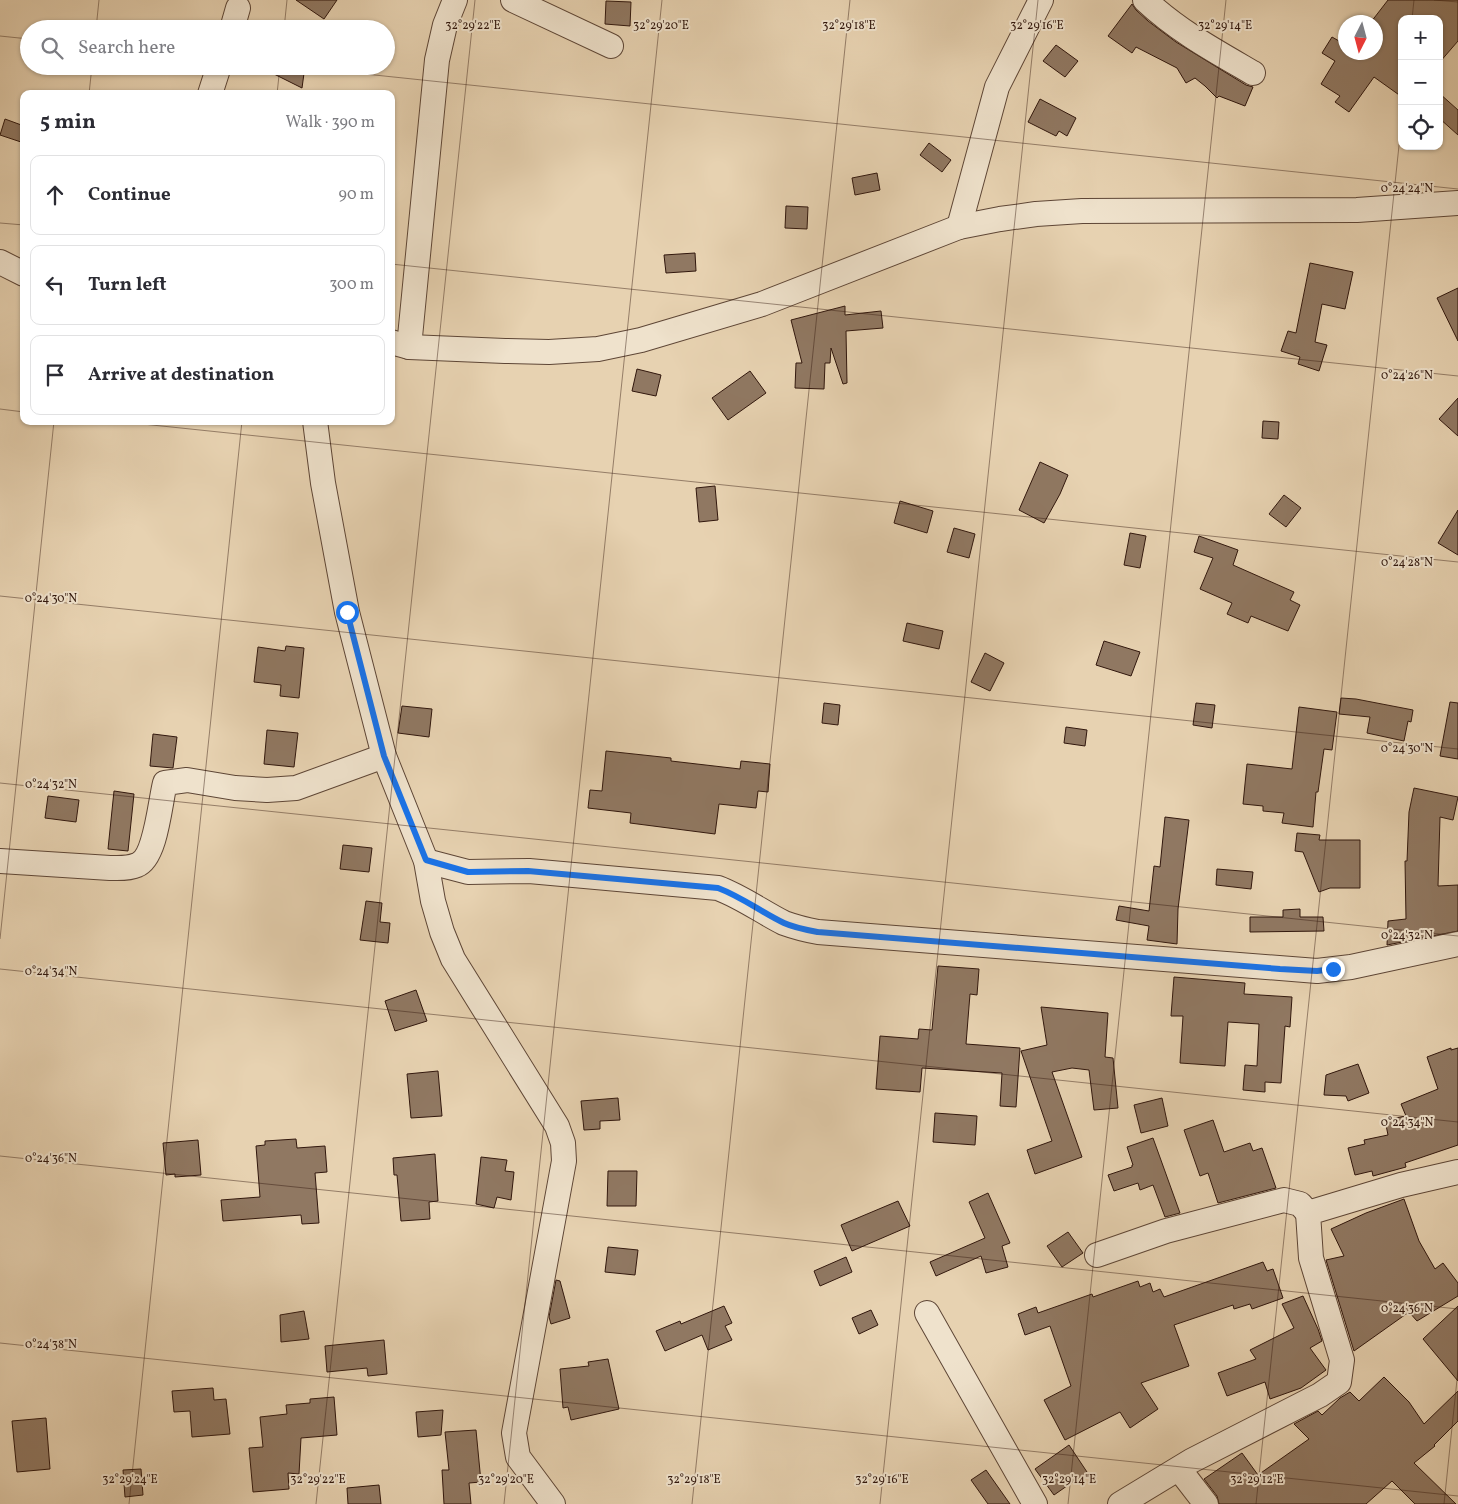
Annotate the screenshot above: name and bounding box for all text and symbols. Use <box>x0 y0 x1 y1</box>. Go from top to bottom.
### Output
north arrow <box>1338 15 1383 60</box>
map controls <box>1398 15 1443 150</box>
button: + <box>1398 15 1443 60</box>
text: 32°29'22"E <box>445 18 501 34</box>
text: 32°29'20"E <box>633 18 689 34</box>
text: 32°29'18"E <box>822 18 876 34</box>
text: 32°29'16"E <box>1010 18 1064 34</box>
text: 32°29'14"E <box>1198 18 1252 34</box>
search box <box>20 20 395 75</box>
icon: search <box>38 34 66 62</box>
text: Search here <box>78 35 175 61</box>
button: − <box>1398 60 1443 105</box>
button: locate <box>1398 105 1443 150</box>
text: 5 min <box>40 108 96 137</box>
text: Walk · 390 m <box>286 112 375 134</box>
icon: ahead <box>41 181 69 209</box>
text: 0°24'24"N <box>1381 181 1433 197</box>
text: Continue <box>88 182 171 208</box>
text: 90 m <box>338 184 374 206</box>
icon: left <box>41 271 69 299</box>
text: Turn left <box>88 272 167 298</box>
text: 300 m <box>329 274 374 296</box>
icon: arrive <box>41 361 69 389</box>
text: Arrive at destination <box>88 362 274 388</box>
text: 0°24'26"N <box>1381 368 1433 384</box>
text: 0°24'28"N <box>1381 555 1433 571</box>
text: 0°24'30"N <box>25 591 77 607</box>
route start <box>336 601 359 624</box>
text: 0°24'30"N <box>1381 741 1433 757</box>
text: 0°24'32"N <box>25 777 77 793</box>
text: 0°24'32"N <box>1381 928 1433 944</box>
route end <box>1322 958 1345 981</box>
text: 0°24'34"N <box>25 964 77 980</box>
text: 0°24'34"N <box>1381 1115 1433 1131</box>
text: 0°24'36"N <box>25 1151 77 1167</box>
text: 0°24'36"N <box>1381 1301 1433 1317</box>
text: 0°24'38"N <box>25 1337 77 1353</box>
text: 32°29'24"E <box>102 1472 158 1488</box>
text: 32°29'22"E <box>290 1472 346 1488</box>
text: 32°29'20"E <box>478 1472 534 1488</box>
text: 32°29'18"E <box>667 1472 721 1488</box>
text: 32°29'16"E <box>855 1472 909 1488</box>
text: 32°29'14"E <box>1042 1472 1096 1488</box>
text: 32°29'12"E <box>1230 1472 1284 1488</box>

